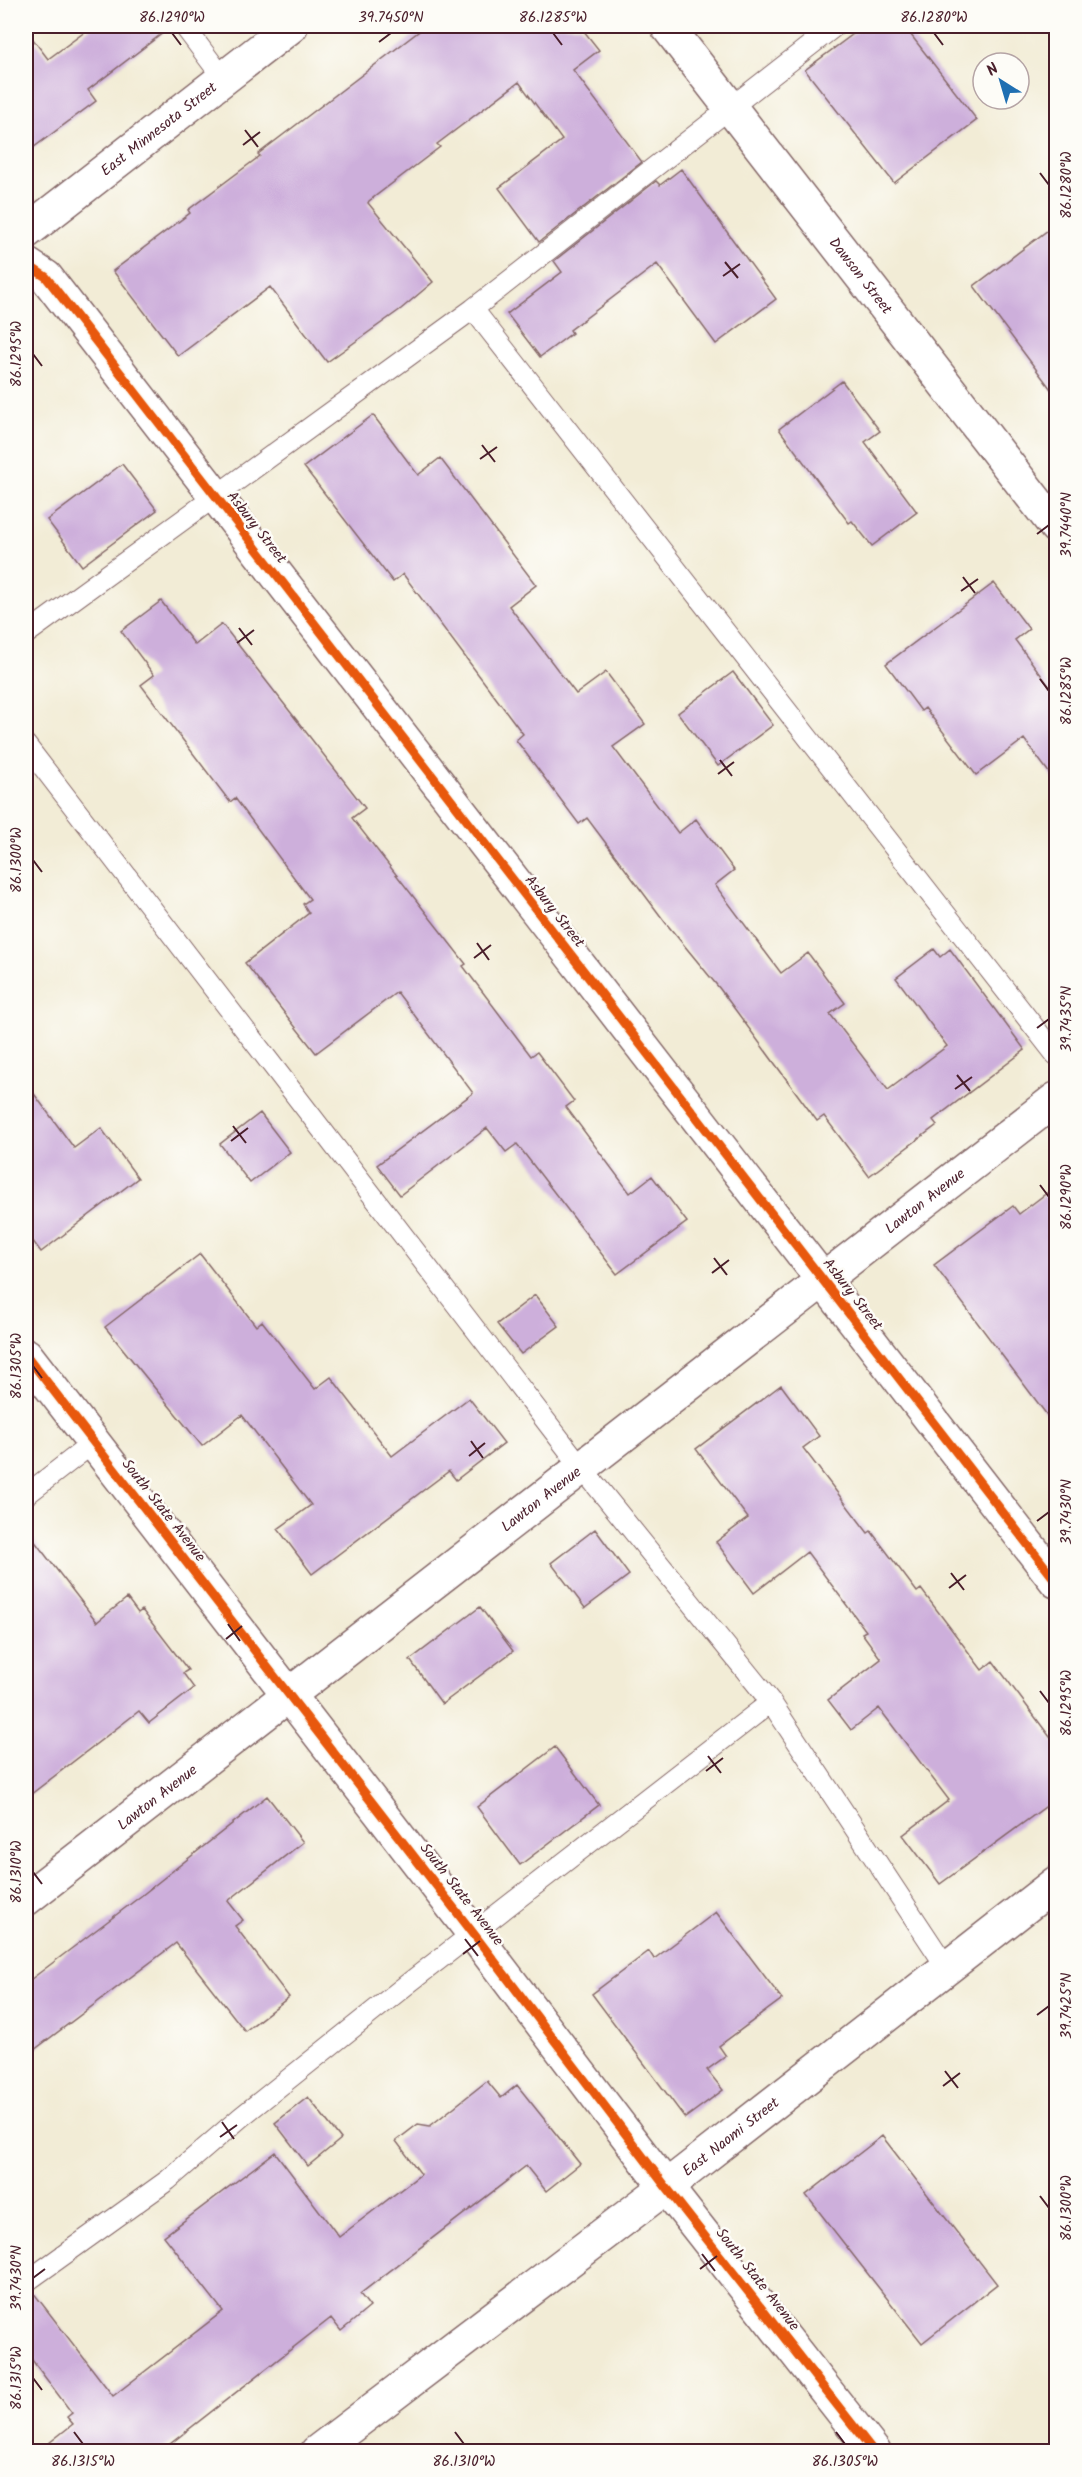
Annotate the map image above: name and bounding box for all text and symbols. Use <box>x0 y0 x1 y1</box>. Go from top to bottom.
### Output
text: 86.1290°W <box>139 6 205 30</box>
text: 39.7450°N <box>358 6 424 30</box>
text: 86.1285°W <box>519 6 587 30</box>
text: 86.1280°W <box>900 6 968 30</box>
north arrow <box>971 51 1031 111</box>
text: N <box>981 57 1004 83</box>
street label: East Minnesota Street <box>96 76 223 183</box>
text: 86.1280°W <box>1055 151 1079 219</box>
street label: Dawson Street <box>822 232 898 320</box>
text: 86.1295°W <box>5 320 29 387</box>
street label: Asbury Street <box>220 486 292 569</box>
text: 39.7440°N <box>1055 492 1079 558</box>
text: 86.1285°W <box>1055 657 1079 725</box>
text: 86.1300°W <box>5 827 29 893</box>
street label: Asbury Street <box>518 870 590 953</box>
text: 39.7435°N <box>1055 986 1079 1052</box>
street label: Lawton Avenue <box>880 1163 971 1241</box>
text: 86.1290°W <box>1055 1164 1079 1230</box>
street label: Asbury Street <box>816 1253 888 1336</box>
text: 86.1305°W <box>5 1332 29 1399</box>
street label: South State Avenue <box>115 1454 211 1568</box>
street label: Lawton Avenue <box>496 1461 587 1539</box>
text: 39.7430°N <box>1055 1479 1079 1545</box>
text: 86.1295°W <box>1055 1669 1079 1736</box>
street label: Lawton Avenue <box>112 1759 203 1837</box>
street label: South State Avenue <box>413 1838 509 1952</box>
text: 86.1310°W <box>5 1840 29 1904</box>
text: 39.7425°N <box>1055 1973 1079 2039</box>
street label: East Naomi Street <box>677 2092 785 2183</box>
text: 86.1300°W <box>1055 2175 1079 2241</box>
street label: South State Avenue <box>709 2223 805 2337</box>
text: 39.7430°N <box>5 2245 29 2311</box>
text: 86.1315°W <box>5 2346 29 2410</box>
text: 86.1315°W <box>51 2450 115 2474</box>
text: 86.1310°W <box>432 2450 496 2474</box>
text: 86.1305°W <box>812 2450 879 2474</box>

